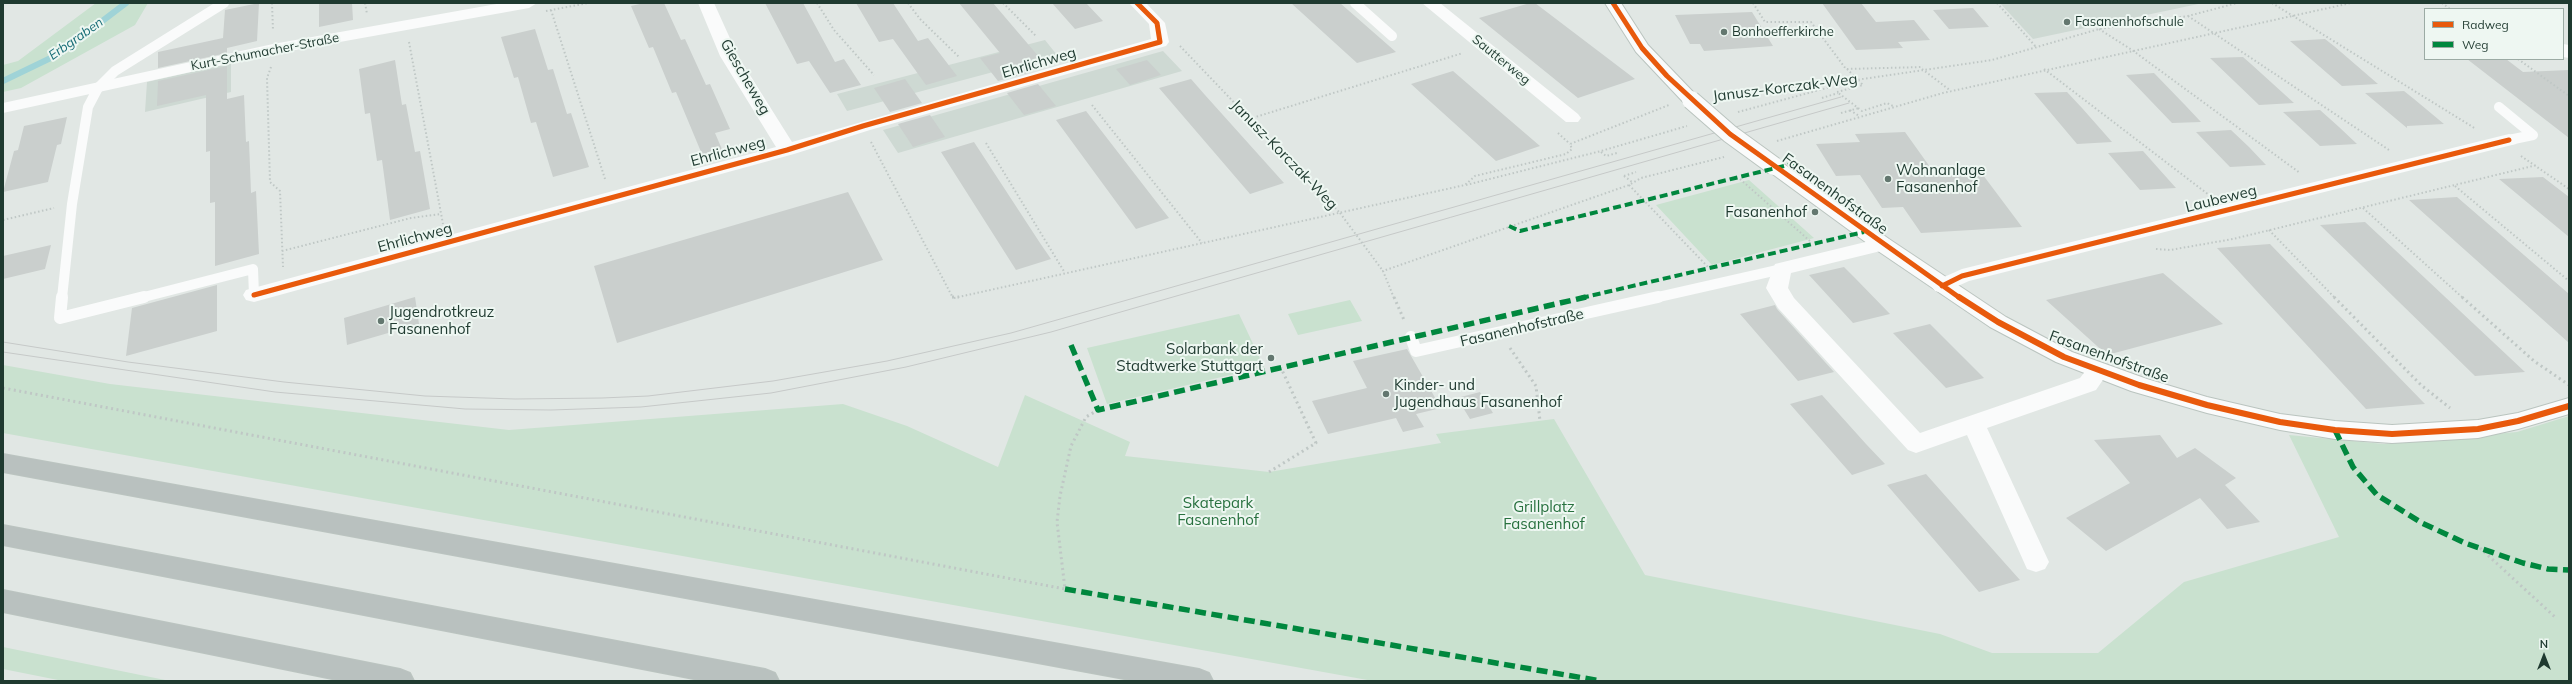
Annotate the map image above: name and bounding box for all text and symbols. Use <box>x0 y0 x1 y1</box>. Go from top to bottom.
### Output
legend <box>2424 8 2564 60</box>
place label: Fasanenhofschule <box>2075 14 2184 30</box>
water label: Erbgraben <box>46 15 106 63</box>
marker: Fasanenhofschule <box>2062 17 2072 27</box>
text: Radweg <box>2462 17 2509 32</box>
place label: Bonhoefferkirche <box>1732 24 1834 40</box>
marker: Bonhoefferkirche <box>1719 27 1729 37</box>
street label: Kurt-Schumacher-Straße <box>190 30 340 74</box>
street label: Sautterweg <box>1469 32 1533 88</box>
street label: Giescheweg <box>716 36 774 118</box>
text: Weg <box>2462 37 2488 52</box>
street label: Ehrlichweg <box>1000 44 1078 82</box>
street label: Janusz-Korczak-Weg <box>1712 70 1858 106</box>
street label: Janusz-Korczak-Weg <box>1227 96 1341 214</box>
street label: Ehrlichweg <box>689 133 767 171</box>
street label: Fasanenhofstraße <box>1779 150 1891 238</box>
place label: Wohnanlage Fasanenhof <box>1896 161 1986 196</box>
marker: Wohnanlage Fasanenhof <box>1883 174 1893 184</box>
street label: Laubeweg <box>2183 181 2259 217</box>
place label: Fasanenhof <box>1725 203 1807 221</box>
marker: Fasanenhof <box>1810 207 1820 217</box>
street label: Ehrlichweg <box>376 219 454 257</box>
place label: Jugendrotkreuz Fasanenhof <box>389 303 494 338</box>
street label: Fasanenhofstraße <box>1458 305 1586 351</box>
marker: Jugendrotkreuz Fasanenhof <box>376 316 386 326</box>
street label: Fasanenhofstraße <box>2047 327 2171 387</box>
place label: Solarbank der Stadtwerke Stuttgart <box>1116 340 1263 375</box>
marker: Solarbank der Stadtwerke Stuttgart <box>1266 353 1276 363</box>
place label: Kinder- und Jugendhaus Fasanenhof <box>1394 376 1562 411</box>
marker: Kinder- und Jugendhaus Fasanenhof <box>1381 389 1391 399</box>
park label: Skatepark Fasanenhof <box>1177 494 1259 529</box>
park label: Grillplatz Fasanenhof <box>1503 498 1585 533</box>
north arrow <box>2524 636 2564 676</box>
text: N <box>2540 637 2548 651</box>

